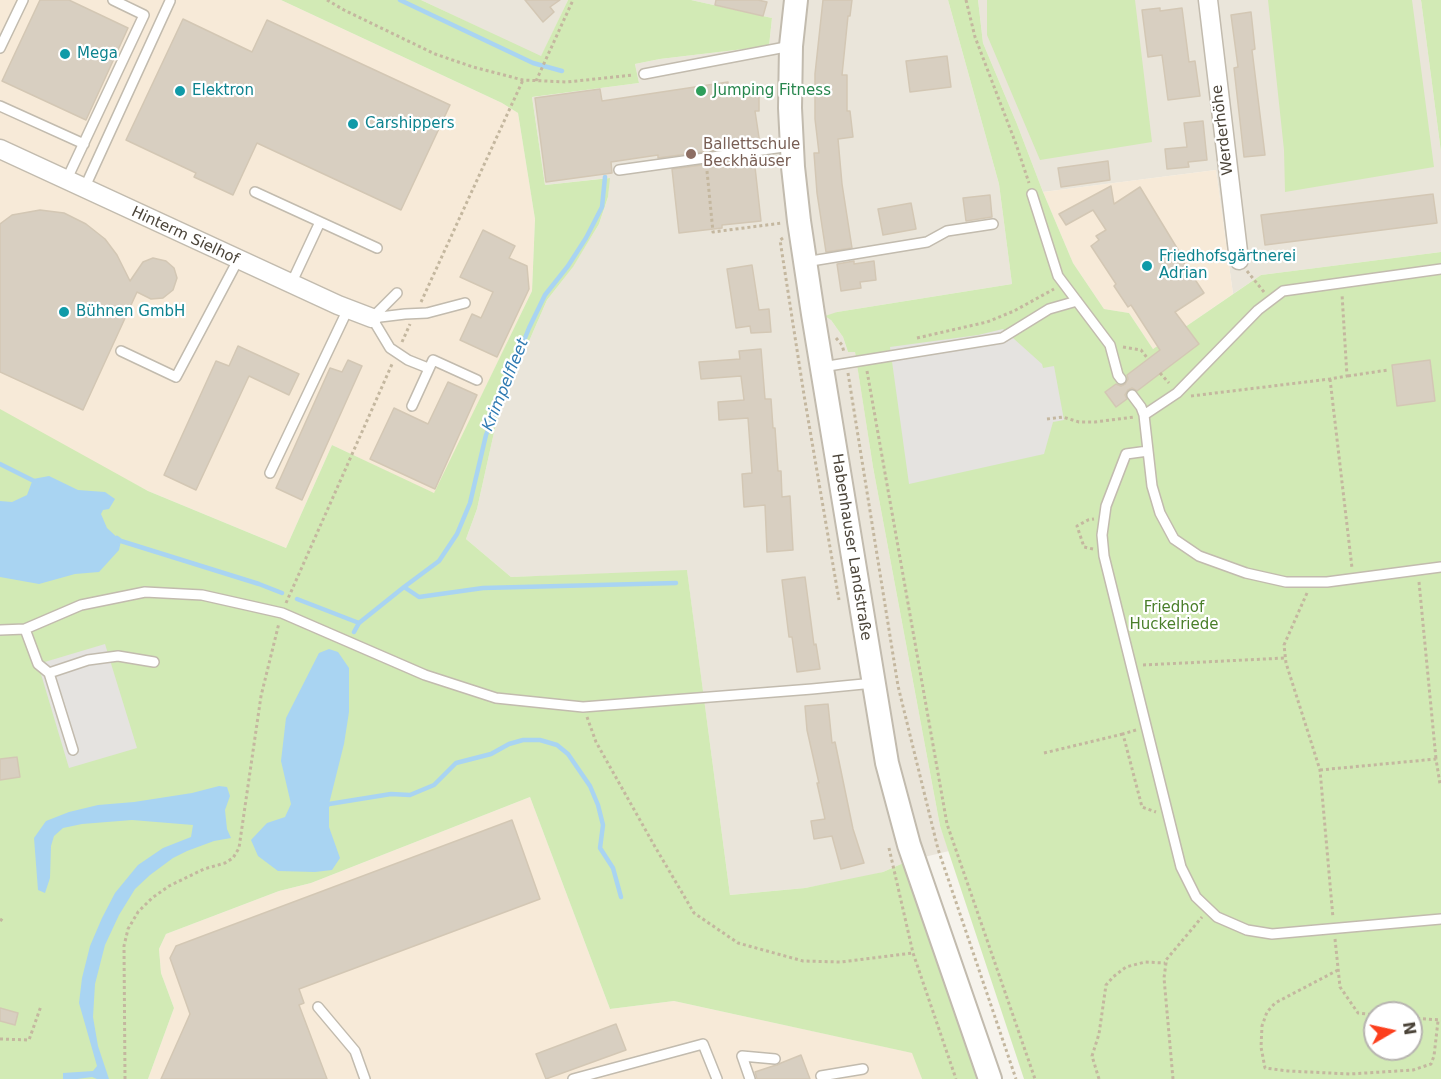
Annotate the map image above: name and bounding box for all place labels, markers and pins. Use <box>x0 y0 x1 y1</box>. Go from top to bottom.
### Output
place label: Mega <box>77 45 118 63</box>
marker: Mega <box>58 47 72 61</box>
place label: Elektron <box>192 82 254 100</box>
place label: Jumping Fitness <box>713 82 831 100</box>
marker: Elektron <box>173 84 187 98</box>
marker: Jumping Fitness <box>694 84 708 98</box>
place label: Carshippers <box>365 115 455 133</box>
marker: Carshippers <box>346 117 360 131</box>
place label: Ballettschule Beckhäuser <box>703 136 800 171</box>
marker: Ballettschule Beckhäuser <box>684 147 698 161</box>
place label: Friedhofsgärtnerei Adrian <box>1159 248 1296 283</box>
marker: Friedhofsgärtnerei Adrian <box>1140 259 1154 273</box>
place label: Bühnen GmbH <box>76 303 185 321</box>
marker: Bühnen GmbH <box>57 305 71 319</box>

